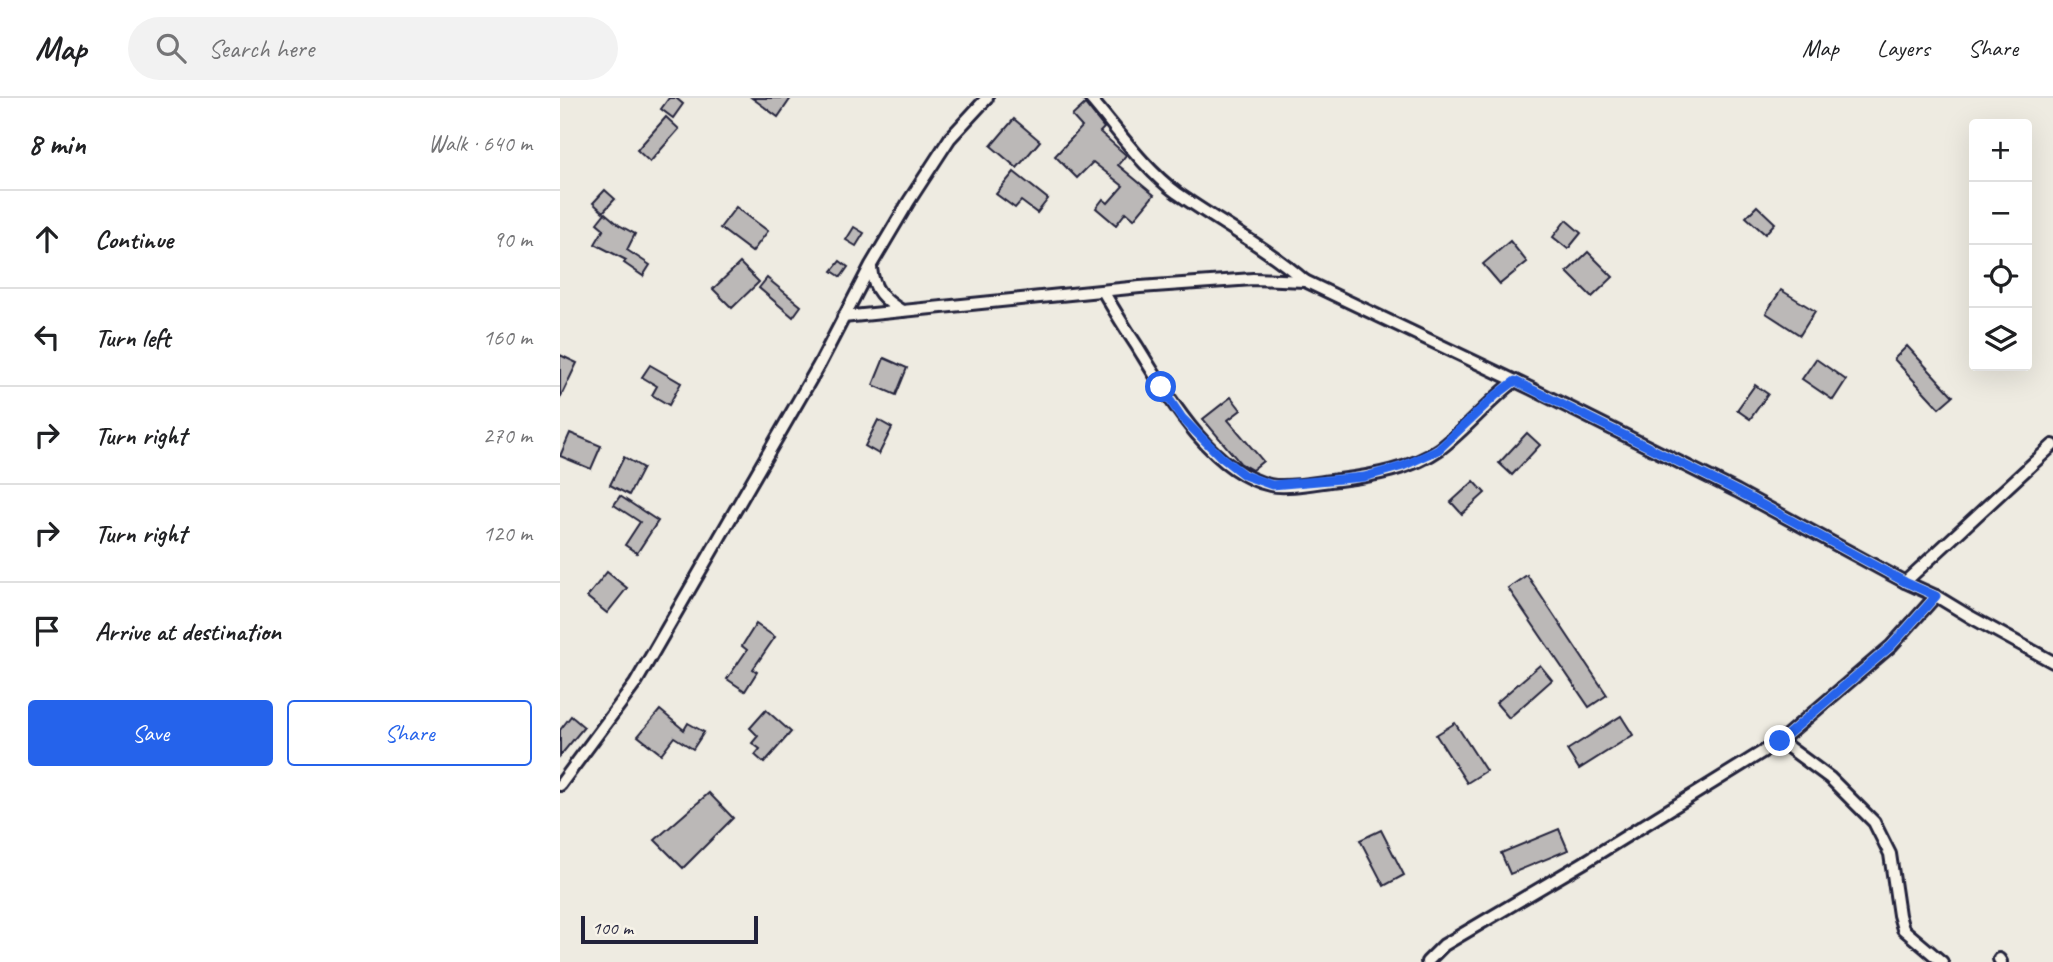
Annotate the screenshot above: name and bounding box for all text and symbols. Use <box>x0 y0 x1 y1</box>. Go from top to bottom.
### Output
search box <box>128 17 618 80</box>
text: Map <box>35 27 86 69</box>
icon: search <box>152 29 190 67</box>
text: Search here <box>208 32 314 65</box>
text: Map <box>1802 33 1839 63</box>
text: Layers <box>1877 33 1930 63</box>
text: Share <box>1968 33 2018 63</box>
map controls <box>1969 119 2032 371</box>
button: + <box>1969 119 2032 182</box>
text: 8 min <box>28 125 85 163</box>
text: Walk · 640 m <box>428 129 532 158</box>
button: − <box>1969 182 2032 245</box>
icon: ahead <box>28 220 66 258</box>
text: Continue <box>95 223 173 256</box>
text: 90 m <box>493 225 532 254</box>
button: locate <box>1969 245 2032 308</box>
button: layers <box>1969 308 2032 371</box>
icon: left <box>28 318 66 356</box>
text: Turn left <box>95 321 170 354</box>
text: 160 m <box>483 323 532 352</box>
route start <box>1145 371 1176 402</box>
icon: right <box>28 416 66 454</box>
text: Turn right <box>95 419 186 452</box>
text: 270 m <box>483 421 532 450</box>
icon: right <box>28 514 66 552</box>
text: Turn right <box>95 517 186 550</box>
text: 120 m <box>483 519 532 548</box>
icon: arrive <box>28 612 66 650</box>
text: Arrive at destination <box>95 615 281 648</box>
button: Save <box>28 700 273 766</box>
button: Share <box>287 700 532 766</box>
route end <box>1764 725 1795 756</box>
scale bar <box>581 913 758 945</box>
text: 100 m <box>592 916 633 940</box>

